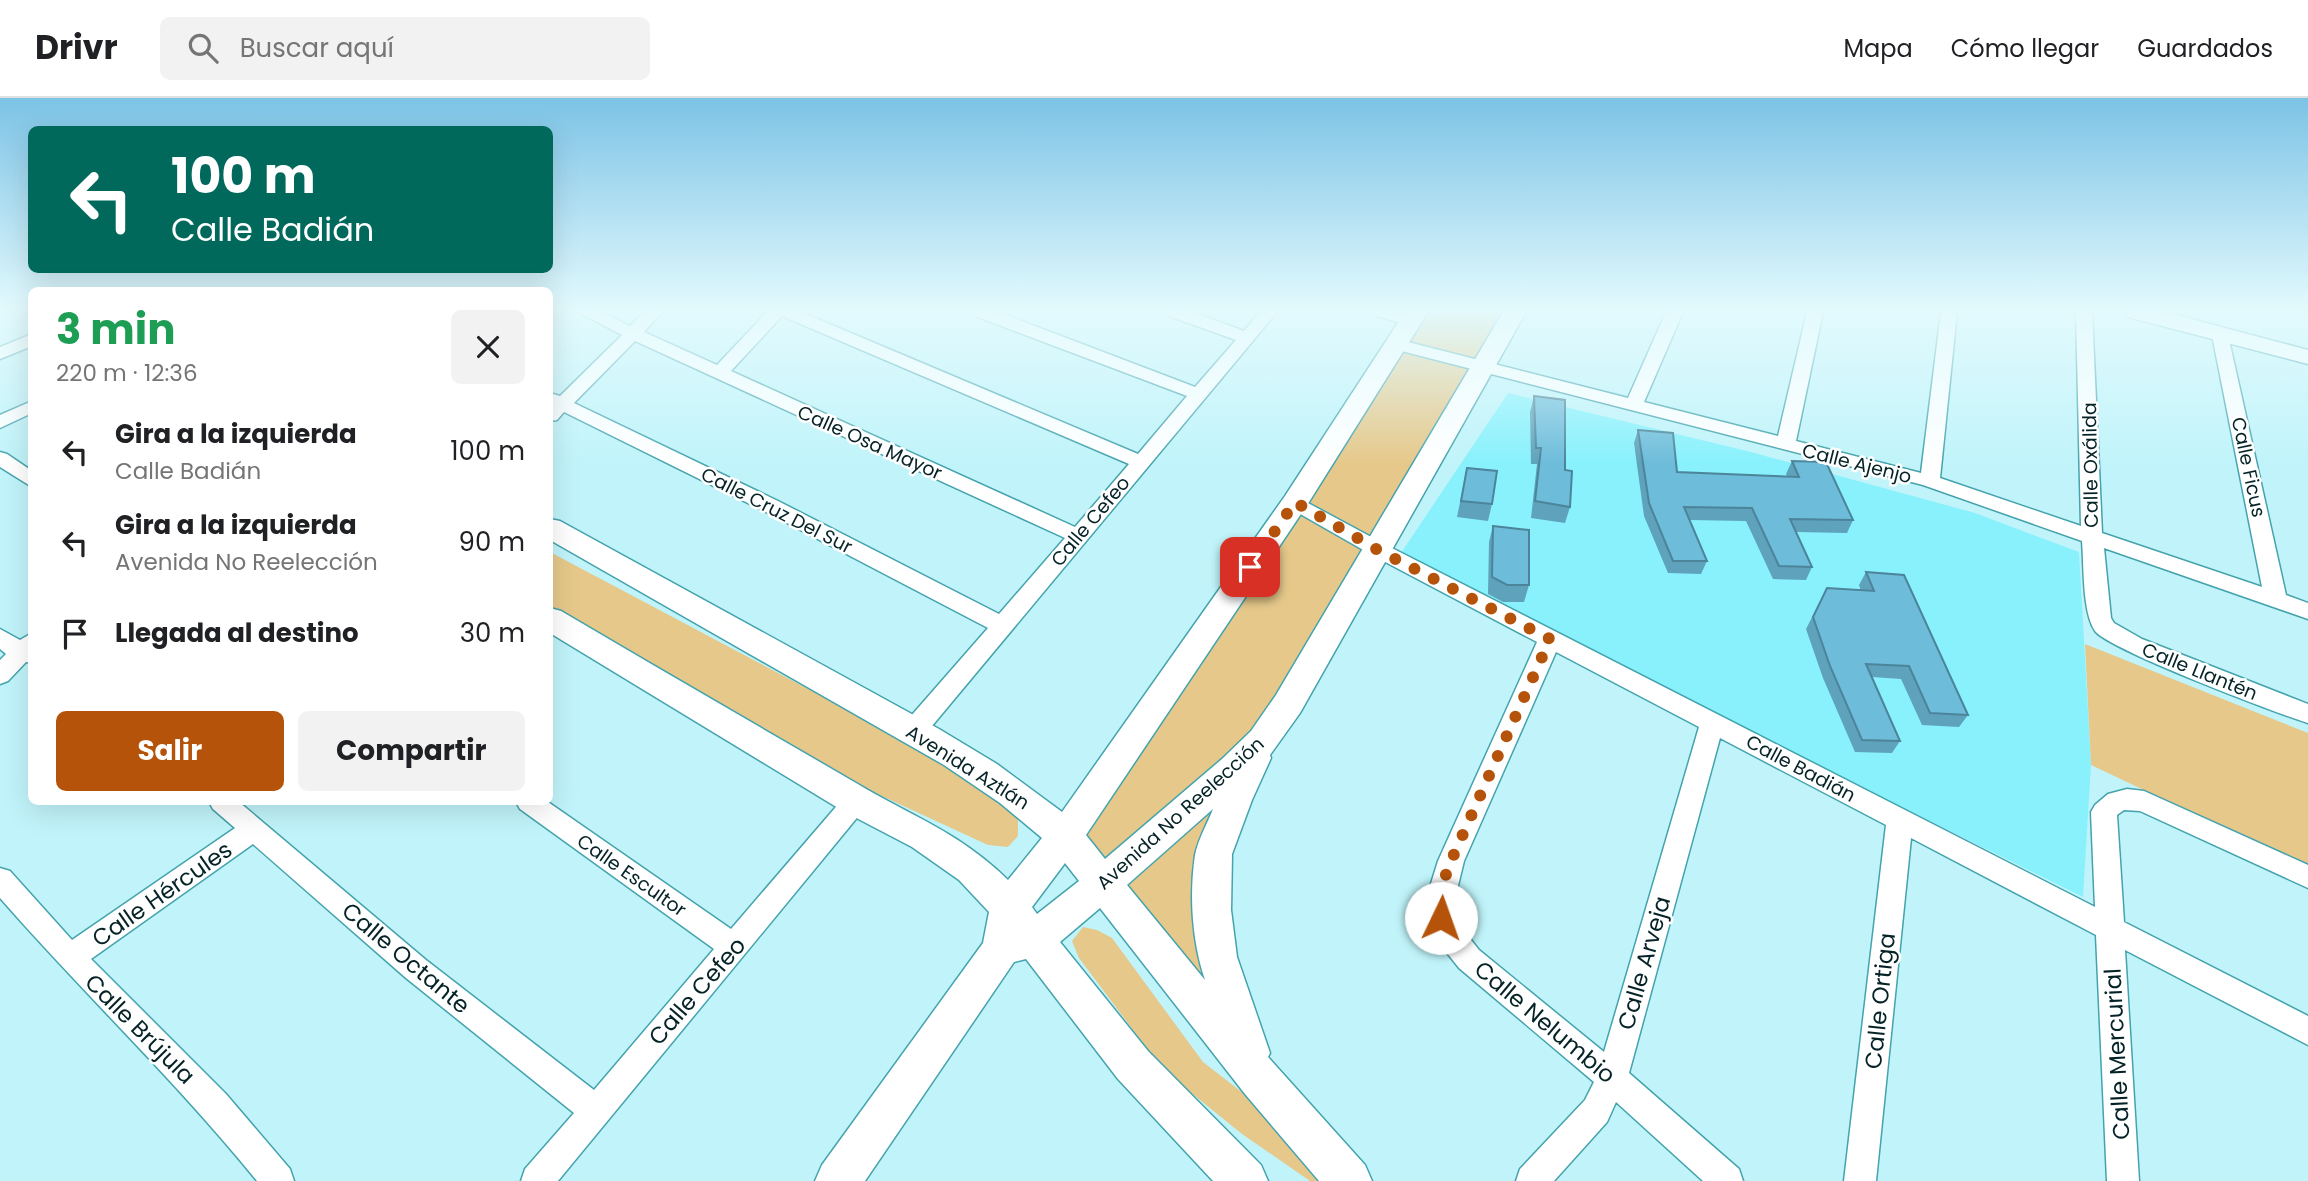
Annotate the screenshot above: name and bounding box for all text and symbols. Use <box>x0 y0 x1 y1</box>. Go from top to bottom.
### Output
search box <box>160 17 650 80</box>
text: Drivr <box>35 24 118 71</box>
icon: search <box>184 29 222 67</box>
text: Buscar aquí <box>240 30 394 66</box>
text: Mapa <box>1843 32 1913 65</box>
text: Cómo llegar <box>1951 32 2099 65</box>
text: Guardados <box>2137 32 2273 65</box>
text: 100 m <box>171 142 316 210</box>
icon: left <box>56 154 147 245</box>
text: Calle Badián <box>171 207 374 252</box>
text: 3 min <box>56 300 176 359</box>
button: close <box>451 310 525 384</box>
text: 220 m · 12:36 <box>56 357 198 389</box>
street label: Calle Osa Mayor <box>793 398 946 486</box>
street label: Calle Oxálida <box>2076 402 2105 528</box>
street label: Calle Ficus <box>2225 415 2272 520</box>
text: Gira a la izquierda <box>115 416 357 452</box>
icon: left <box>56 433 94 471</box>
text: 100 m <box>450 433 525 469</box>
street label: Calle Ajenjo <box>1799 437 1915 490</box>
text: Calle Badián <box>115 455 261 487</box>
street label: Calle Cruz Del Sur <box>696 461 857 560</box>
street label: Calle Cefeo <box>1045 470 1136 572</box>
text: Gira a la izquierda <box>115 507 357 543</box>
icon: left <box>56 524 94 562</box>
text: 90 m <box>459 524 525 560</box>
pin <box>1220 537 1280 597</box>
text: Avenida No Reelección <box>115 546 378 578</box>
icon: arrive <box>1231 548 1269 586</box>
icon: arrive <box>56 615 94 653</box>
text: Llegada al destino <box>115 615 359 651</box>
text: 30 m <box>460 615 525 651</box>
street label: Calle Llantén <box>2138 636 2262 707</box>
button: Salir <box>56 711 284 791</box>
button: Compartir <box>298 711 525 791</box>
street label: Avenida Aztlán <box>901 719 1035 816</box>
street label: Calle Badián <box>1741 728 1860 809</box>
street label: Avenida No Reelección <box>1091 731 1270 896</box>
street label: Calle Escultor <box>572 828 692 923</box>
street label: Calle Hércules <box>85 834 239 954</box>
position arrow <box>1404 881 1478 955</box>
street label: Calle Arveja <box>1610 892 1678 1034</box>
street label: Calle Octante <box>335 895 477 1021</box>
street label: Calle Cefeo <box>641 930 753 1052</box>
street label: Calle Ortiga <box>1857 931 1903 1071</box>
street label: Calle Nelumbio <box>1468 953 1622 1091</box>
street label: Calle Brújula <box>78 967 202 1091</box>
street label: Calle Mercurial <box>2097 967 2137 1141</box>

